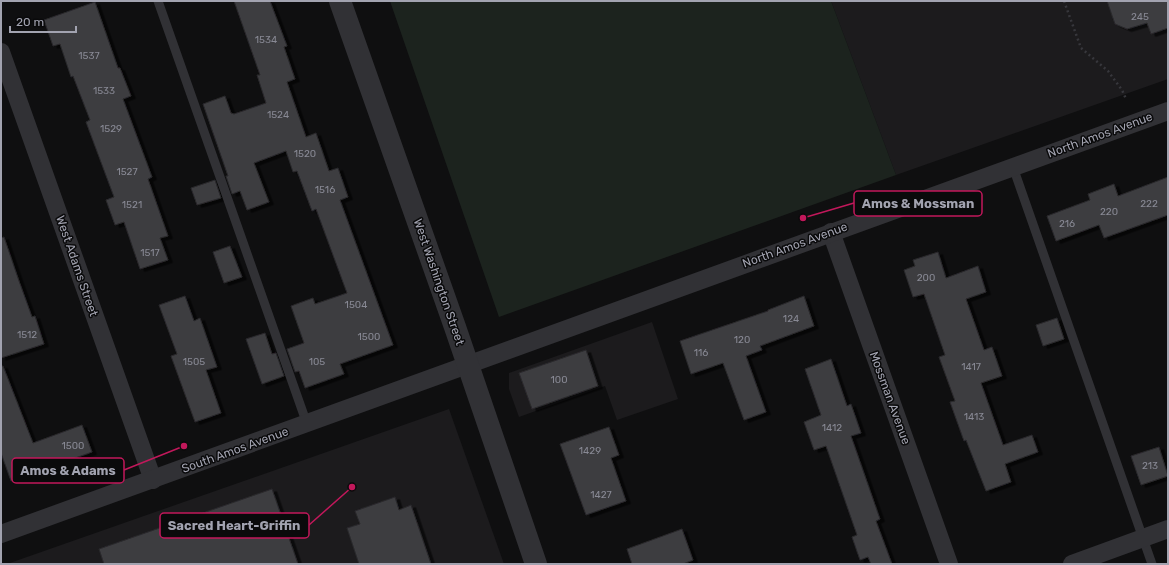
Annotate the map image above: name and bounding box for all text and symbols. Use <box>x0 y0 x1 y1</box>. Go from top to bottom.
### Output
scale bar <box>10 8 76 34</box>
house number: 245 <box>1131 11 1149 23</box>
text: 20 m <box>16 15 44 29</box>
house number: 1534 <box>255 34 277 46</box>
house number: 1537 <box>78 50 100 62</box>
house number: 1533 <box>93 85 115 97</box>
house number: 1524 <box>267 109 289 121</box>
street label: North Amos Avenue <box>1046 109 1155 161</box>
house number: 1529 <box>100 123 122 135</box>
house number: 1520 <box>294 148 316 160</box>
house number: 1527 <box>116 166 138 178</box>
house number: 1516 <box>315 184 335 196</box>
callout: Amos & Mossman <box>854 191 982 216</box>
text: Amos & Mossman <box>862 196 974 211</box>
house number: 222 <box>1140 198 1158 210</box>
house number: 1521 <box>122 199 142 211</box>
house number: 220 <box>1100 206 1118 218</box>
street label: West Adams Street <box>53 214 101 319</box>
street label: West Washington Street <box>411 217 467 347</box>
house number: 216 <box>1059 218 1075 230</box>
street label: North Amos Avenue <box>741 219 850 271</box>
house number: 1517 <box>140 247 160 259</box>
house number: 200 <box>917 272 935 284</box>
house number: 1504 <box>345 299 367 311</box>
house number: 124 <box>783 313 799 325</box>
house number: 1512 <box>17 329 37 341</box>
house number: 1500 <box>358 331 380 343</box>
house number: 120 <box>734 334 750 346</box>
house number: 116 <box>694 347 708 359</box>
street label: Mossman Avenue <box>867 350 913 447</box>
house number: 1505 <box>183 356 205 368</box>
house number: 105 <box>309 356 325 368</box>
house number: 1417 <box>961 361 981 373</box>
house number: 100 <box>551 374 567 386</box>
house number: 1413 <box>964 411 984 423</box>
house number: 1412 <box>822 422 842 434</box>
street label: South Amos Avenue <box>180 424 291 476</box>
house number: 1500 <box>62 440 84 452</box>
house number: 1429 <box>579 445 601 457</box>
callout: Amos & Adams <box>12 458 124 483</box>
house number: 213 <box>1142 460 1158 472</box>
text: Amos & Adams <box>20 463 116 478</box>
house number: 1427 <box>590 489 612 501</box>
callout: Sacred Heart-Griffin <box>160 513 309 538</box>
text: Sacred Heart-Griffin <box>168 518 300 533</box>

